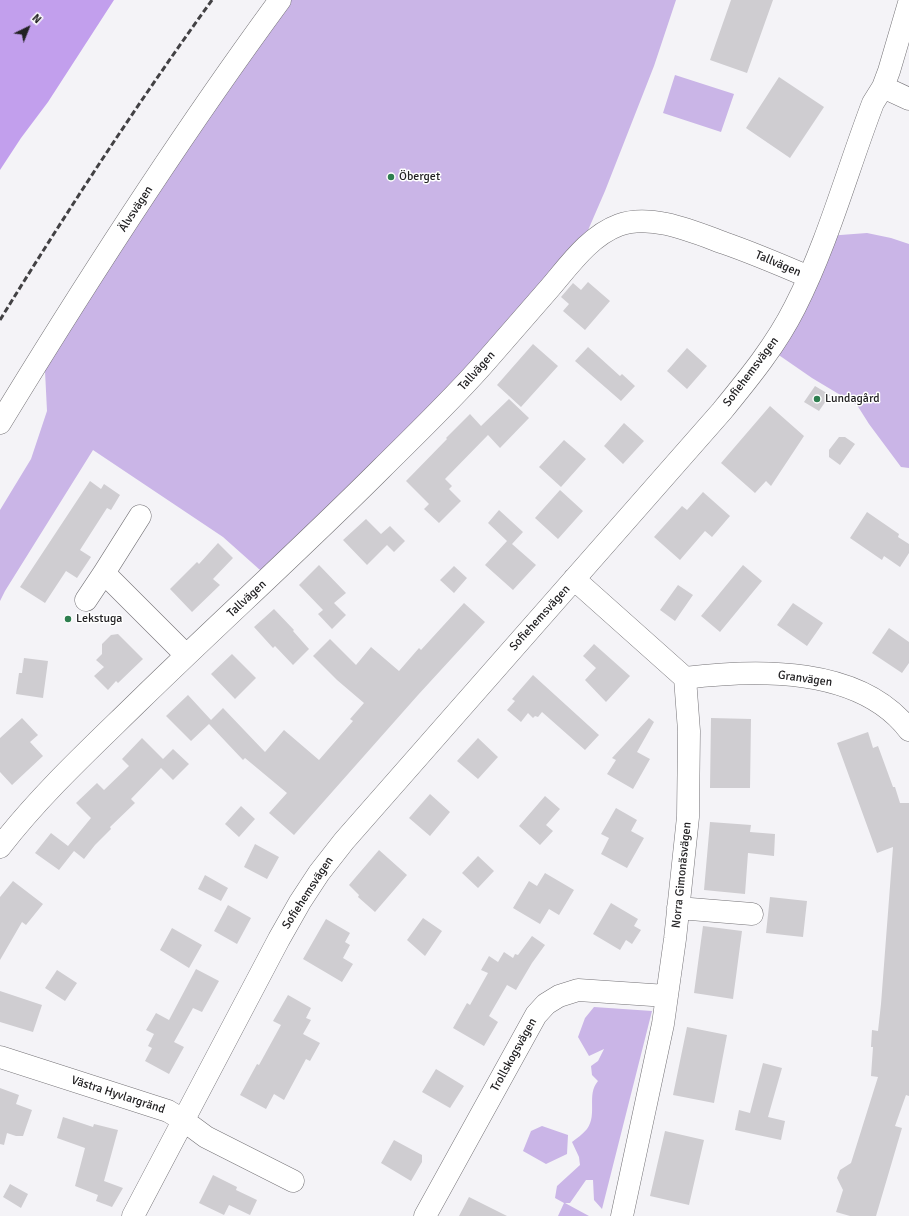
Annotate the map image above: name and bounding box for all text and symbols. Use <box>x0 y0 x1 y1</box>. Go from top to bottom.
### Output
north arrow <box>8 8 48 48</box>
text: N <box>29 11 44 26</box>
place label: Öberget <box>399 170 440 184</box>
marker: Öberget <box>386 172 396 182</box>
street label: Älvsvägen <box>116 183 156 235</box>
street label: Tallvägen <box>753 248 803 280</box>
street label: Sofiehemsvägen <box>720 334 782 410</box>
street label: Tallvägen <box>455 348 499 394</box>
place label: Lundagård <box>825 392 880 406</box>
marker: Lundagård <box>812 394 822 404</box>
street label: Tallvägen <box>224 577 270 621</box>
street label: Sofiehemsvägen <box>507 582 573 654</box>
place label: Lekstuga <box>76 612 122 626</box>
marker: Lekstuga <box>63 614 73 624</box>
street label: Granvägen <box>777 668 833 690</box>
street label: Norra Gimonäsvägen <box>669 821 695 929</box>
street label: Sofiehemsvägen <box>279 854 337 932</box>
street label: Trollskogsvägen <box>488 1016 540 1094</box>
street label: Västra Hyvlargränd <box>69 1073 167 1117</box>

